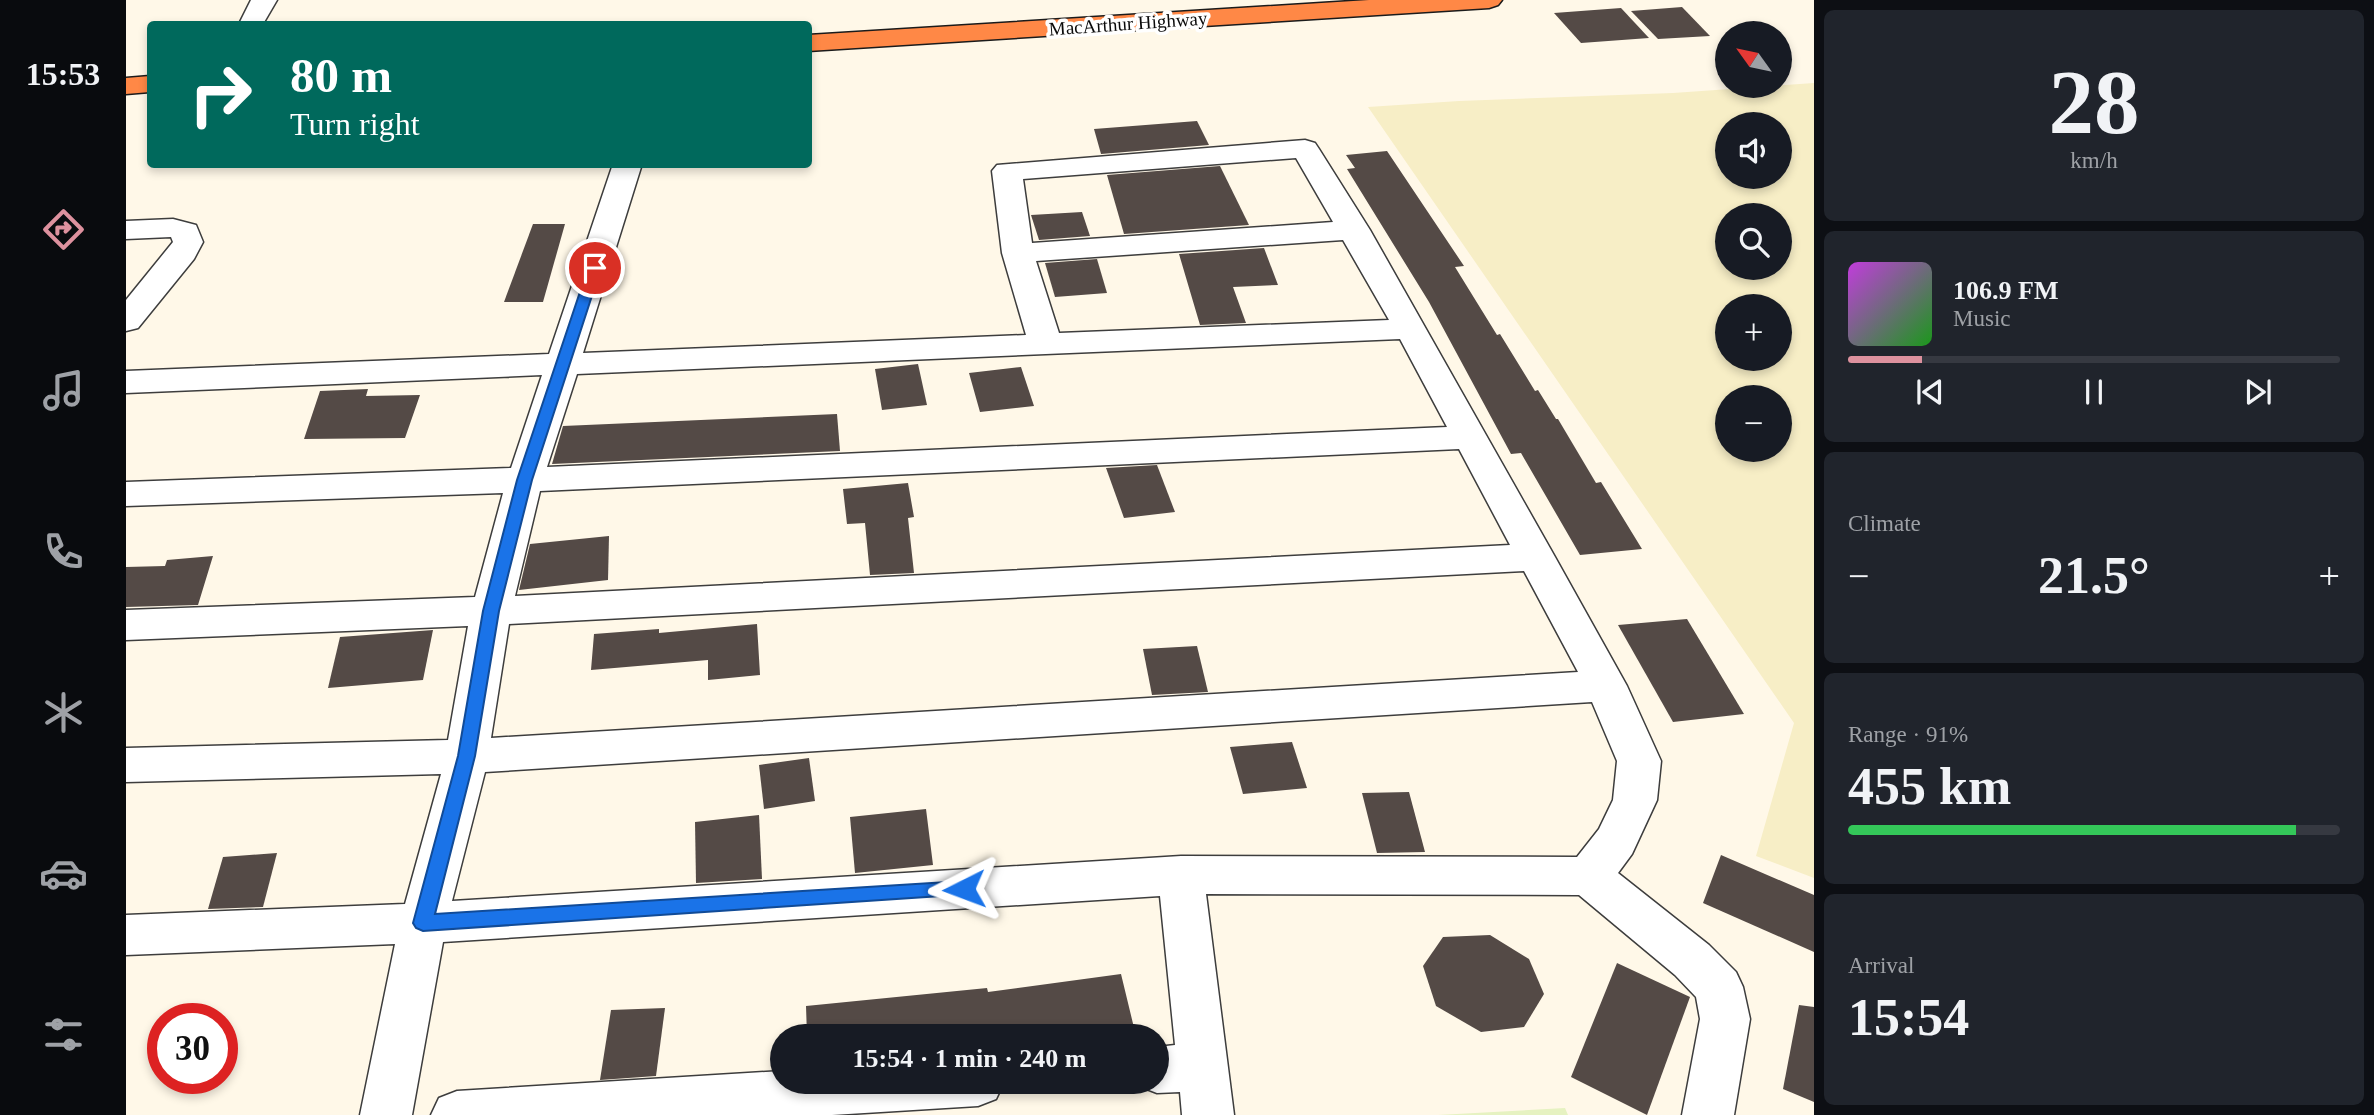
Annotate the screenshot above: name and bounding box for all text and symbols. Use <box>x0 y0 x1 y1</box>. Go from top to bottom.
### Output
street label: MacArthur Highway <box>1048 7 1208 40</box>
north arrow <box>1715 21 1792 98</box>
map controls <box>1715 21 1792 462</box>
text: 80 m <box>290 48 392 103</box>
icon: right <box>175 49 266 140</box>
text: 28 <box>2049 52 2140 153</box>
text: 15:53 <box>26 56 100 92</box>
text: Turn right <box>290 106 420 142</box>
button: sound <box>1715 112 1792 189</box>
text: km/h <box>2070 148 2118 173</box>
button: search <box>1715 203 1792 280</box>
icon: directions <box>39 205 88 254</box>
pin <box>565 238 625 298</box>
icon: arrive <box>576 249 614 287</box>
text: 106.9 FM <box>1953 276 2058 305</box>
button: + <box>1715 294 1792 371</box>
text: Music <box>1953 306 2011 331</box>
icon: music <box>39 366 88 415</box>
icon: previous <box>1911 373 1949 411</box>
icon: pause <box>2075 373 2113 411</box>
icon: next <box>2239 373 2277 411</box>
button: − <box>1715 385 1792 462</box>
text: Climate <box>1848 511 1921 536</box>
icon: phone <box>39 527 88 576</box>
text: 21.5° <box>2038 547 2150 604</box>
text: − <box>1848 555 1869 597</box>
text: + <box>2319 555 2340 597</box>
icon: climate <box>39 688 88 737</box>
text: Range · 91% <box>1848 722 1968 747</box>
text: 455 km <box>1848 758 2011 815</box>
icon: car <box>39 849 88 898</box>
position arrow <box>927 852 1001 926</box>
text: Arrival <box>1848 953 1914 978</box>
text: 15:54 <box>1848 989 1969 1046</box>
speed limit sign: 30 <box>147 1003 238 1094</box>
icon: filters <box>39 1010 88 1059</box>
text: 15:54 · 1 min · 240 m <box>853 1044 1087 1073</box>

